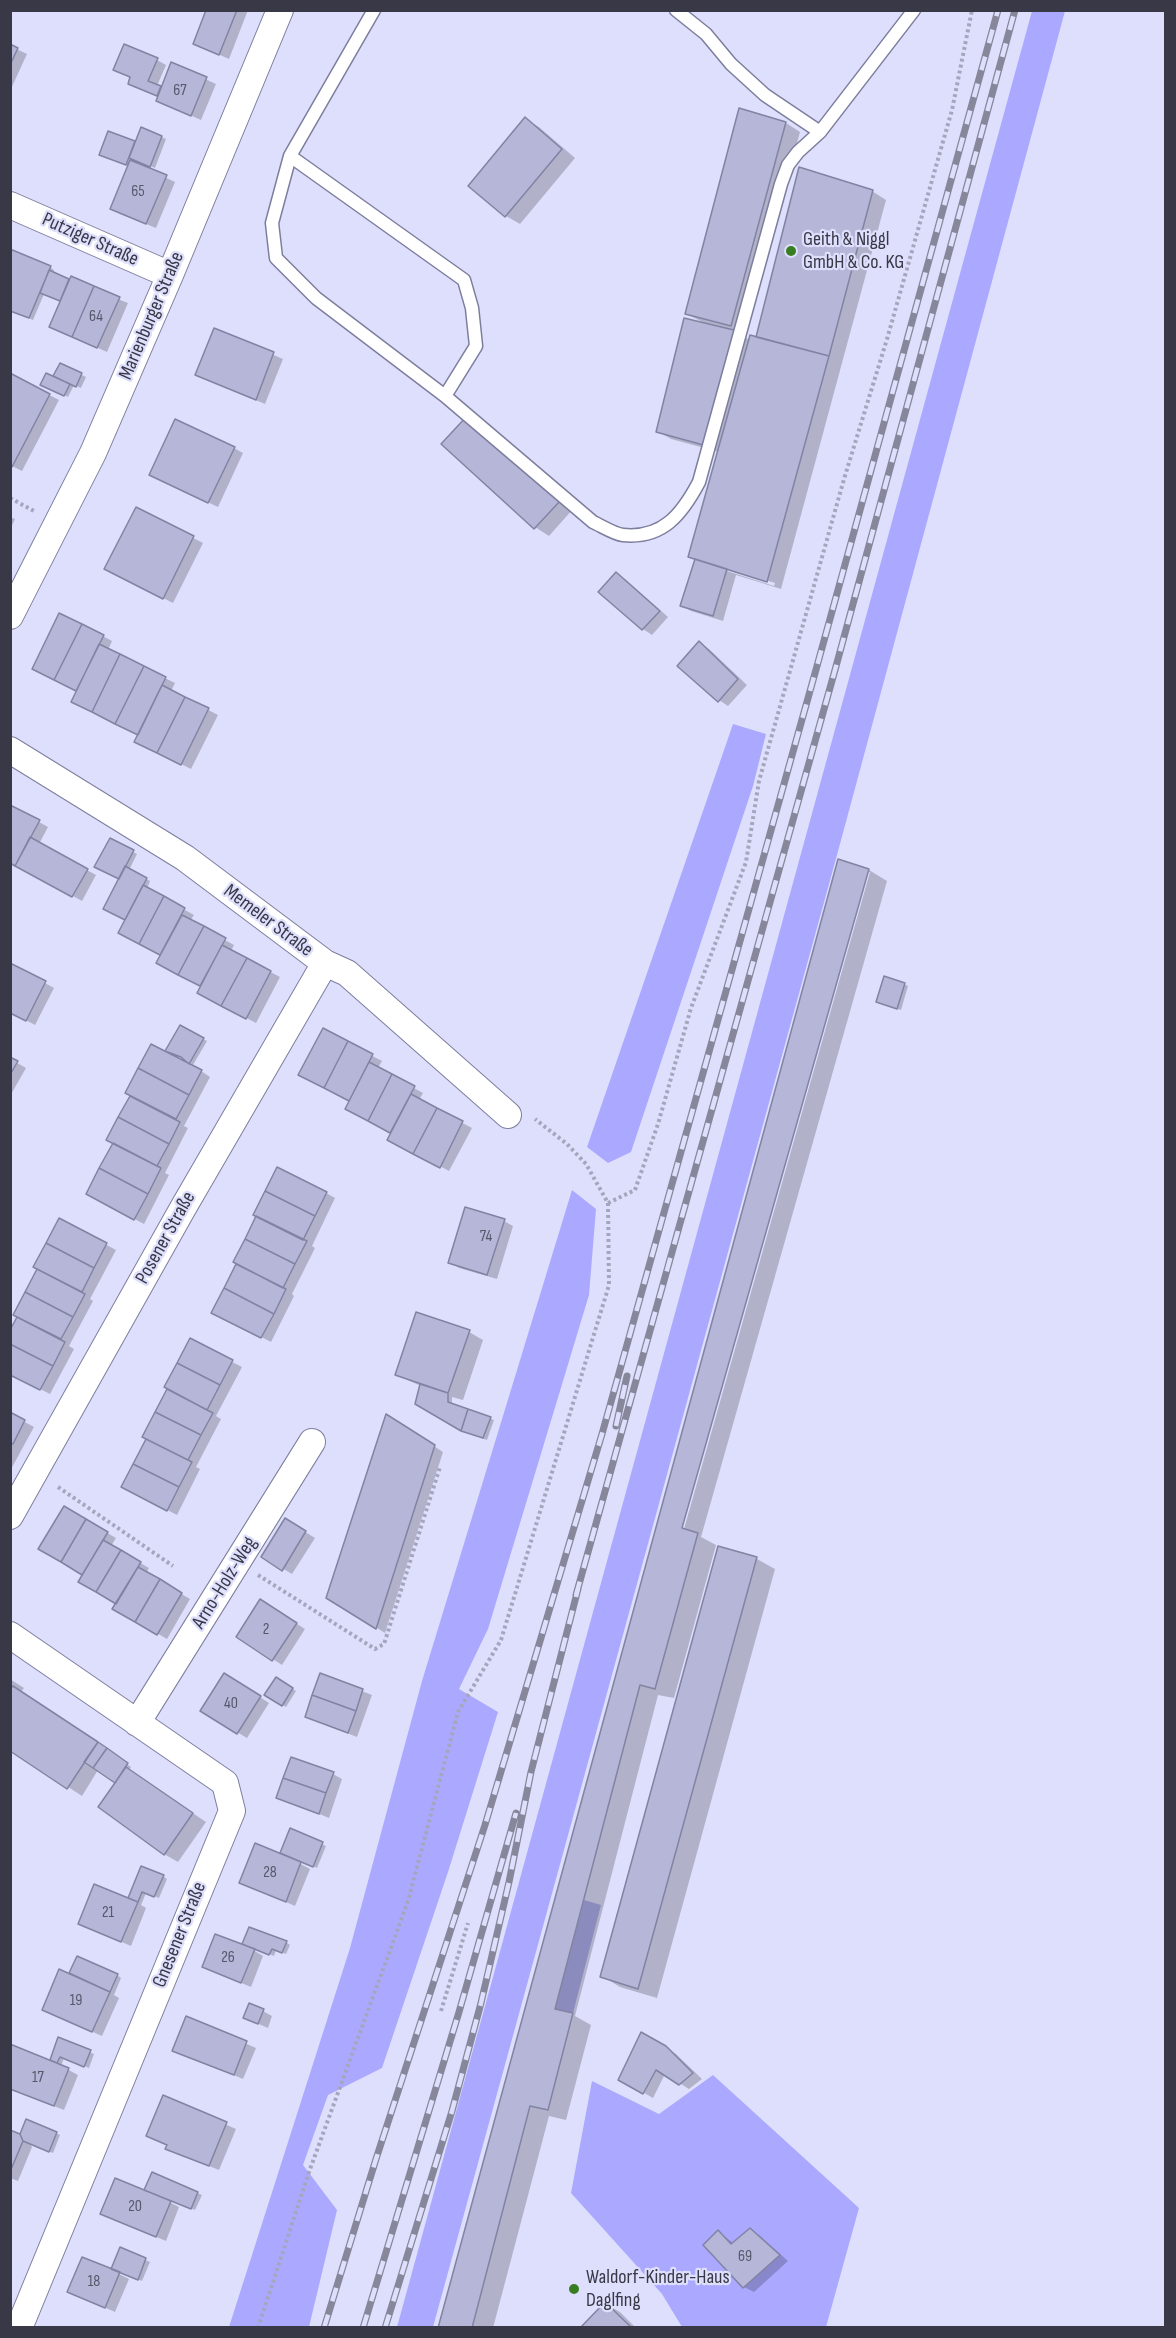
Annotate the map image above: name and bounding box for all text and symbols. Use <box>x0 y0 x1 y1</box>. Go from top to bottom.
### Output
house number: 67 <box>173 81 187 101</box>
house number: 65 <box>131 182 145 202</box>
street label: Putziger Straße <box>38 208 142 272</box>
place label: Geith & Niggl GmbH & Co. KG <box>803 228 904 275</box>
marker: Geith & Niggl GmbH & Co. KG <box>784 244 798 258</box>
street label: Marienburger Straße <box>114 248 190 384</box>
house number: 64 <box>89 307 103 327</box>
street label: Memeler Straße <box>219 880 317 962</box>
street label: Posener Straße <box>131 1188 201 1288</box>
house number: 74 <box>480 1227 492 1247</box>
street label: Arno-Holz-Weg <box>187 1533 263 1633</box>
house number: 2 <box>263 1620 269 1640</box>
house number: 40 <box>224 1694 238 1714</box>
house number: 28 <box>263 1863 277 1883</box>
street label: Gnesener Straße <box>148 1879 212 1991</box>
house number: 21 <box>102 1903 114 1923</box>
house number: 26 <box>221 1948 235 1968</box>
house number: 19 <box>70 1991 82 2011</box>
house number: 17 <box>32 2068 44 2088</box>
house number: 20 <box>128 2197 142 2217</box>
house number: 69 <box>738 2247 752 2267</box>
place label: Waldorf-Kinder-Haus Daglfing <box>586 2266 730 2313</box>
house number: 18 <box>88 2272 100 2292</box>
marker: Waldorf-Kinder-Haus Daglfing <box>567 2282 581 2296</box>

